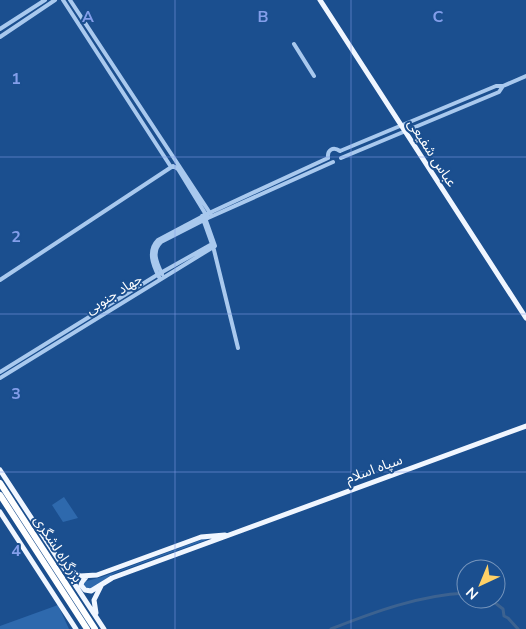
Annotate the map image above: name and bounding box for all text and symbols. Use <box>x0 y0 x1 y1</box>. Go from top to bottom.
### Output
text: A <box>82 6 94 28</box>
text: B <box>257 6 269 28</box>
text: C <box>433 6 444 28</box>
text: 1 <box>11 68 21 90</box>
street label: عباس شفیعی <box>403 115 461 191</box>
text: 2 <box>11 226 21 248</box>
street label: جهاد جنوبی <box>82 269 146 319</box>
text: 3 <box>11 383 21 405</box>
street label: سپاه اسلام <box>343 450 405 489</box>
street label: بزرگراه لشگری <box>29 512 87 586</box>
text: 4 <box>11 540 21 562</box>
north arrow <box>456 559 506 609</box>
text: N <box>462 583 483 603</box>

